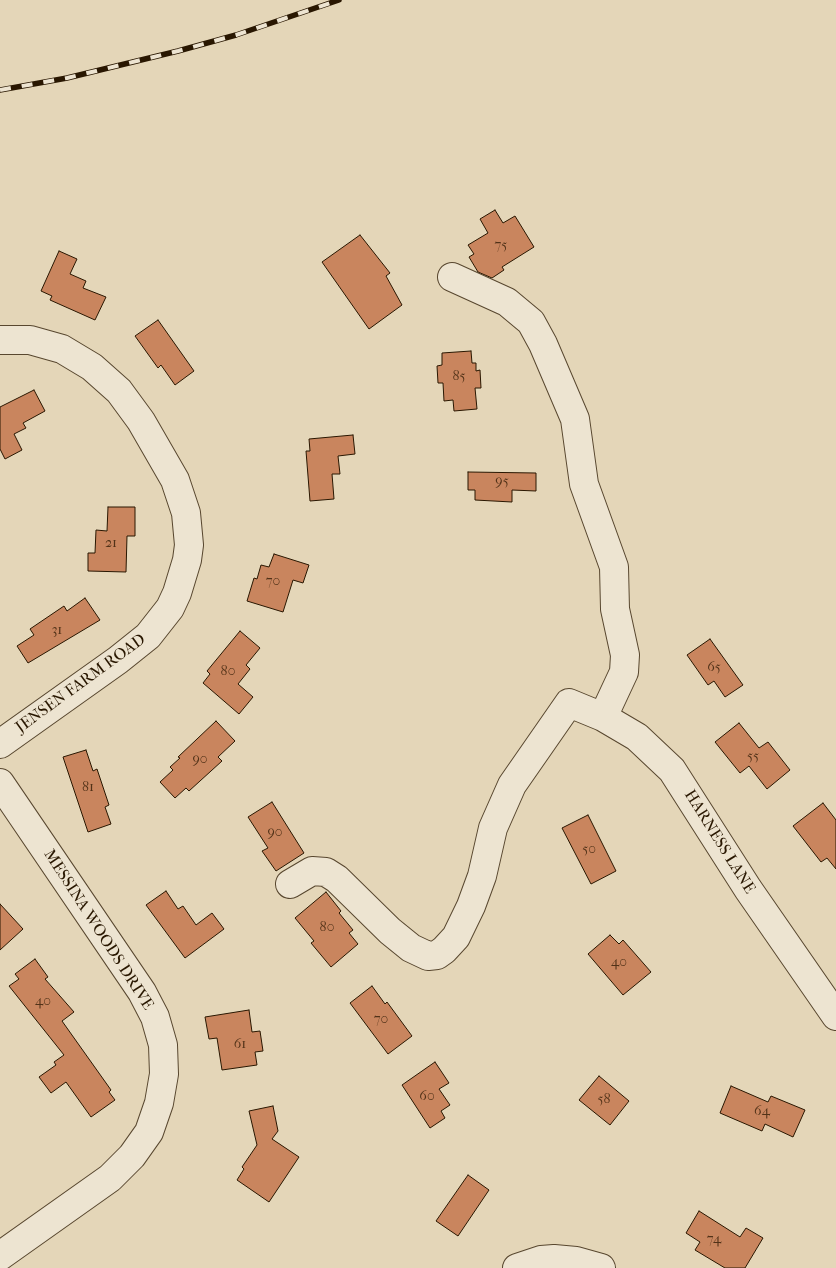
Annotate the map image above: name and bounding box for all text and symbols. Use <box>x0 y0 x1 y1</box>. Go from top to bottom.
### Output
house number: 75 <box>495 238 507 254</box>
house number: 85 <box>452 369 466 385</box>
house number: 95 <box>495 474 509 490</box>
house number: 21 <box>105 536 117 552</box>
house number: 70 <box>266 574 280 590</box>
house number: 31 <box>52 623 62 639</box>
street label: JENSEN FARM ROAD <box>12 630 150 738</box>
house number: 65 <box>707 660 721 676</box>
house number: 80 <box>221 664 235 680</box>
house number: 55 <box>747 749 759 765</box>
house number: 90 <box>192 752 208 768</box>
house number: 81 <box>82 780 94 796</box>
street label: HARNESS LANE <box>679 787 759 897</box>
house number: 90 <box>267 825 283 841</box>
house number: 50 <box>582 842 596 858</box>
street label: MESSINA WOODS DRIVE <box>39 846 157 1014</box>
house number: 80 <box>320 920 334 936</box>
house number: 40 <box>611 955 627 971</box>
house number: 40 <box>35 994 51 1010</box>
house number: 70 <box>374 1012 388 1028</box>
house number: 61 <box>234 1037 246 1053</box>
house number: 60 <box>419 1089 435 1105</box>
house number: 58 <box>597 1092 611 1108</box>
house number: 64 <box>754 1104 770 1120</box>
house number: 74 <box>707 1232 721 1248</box>

